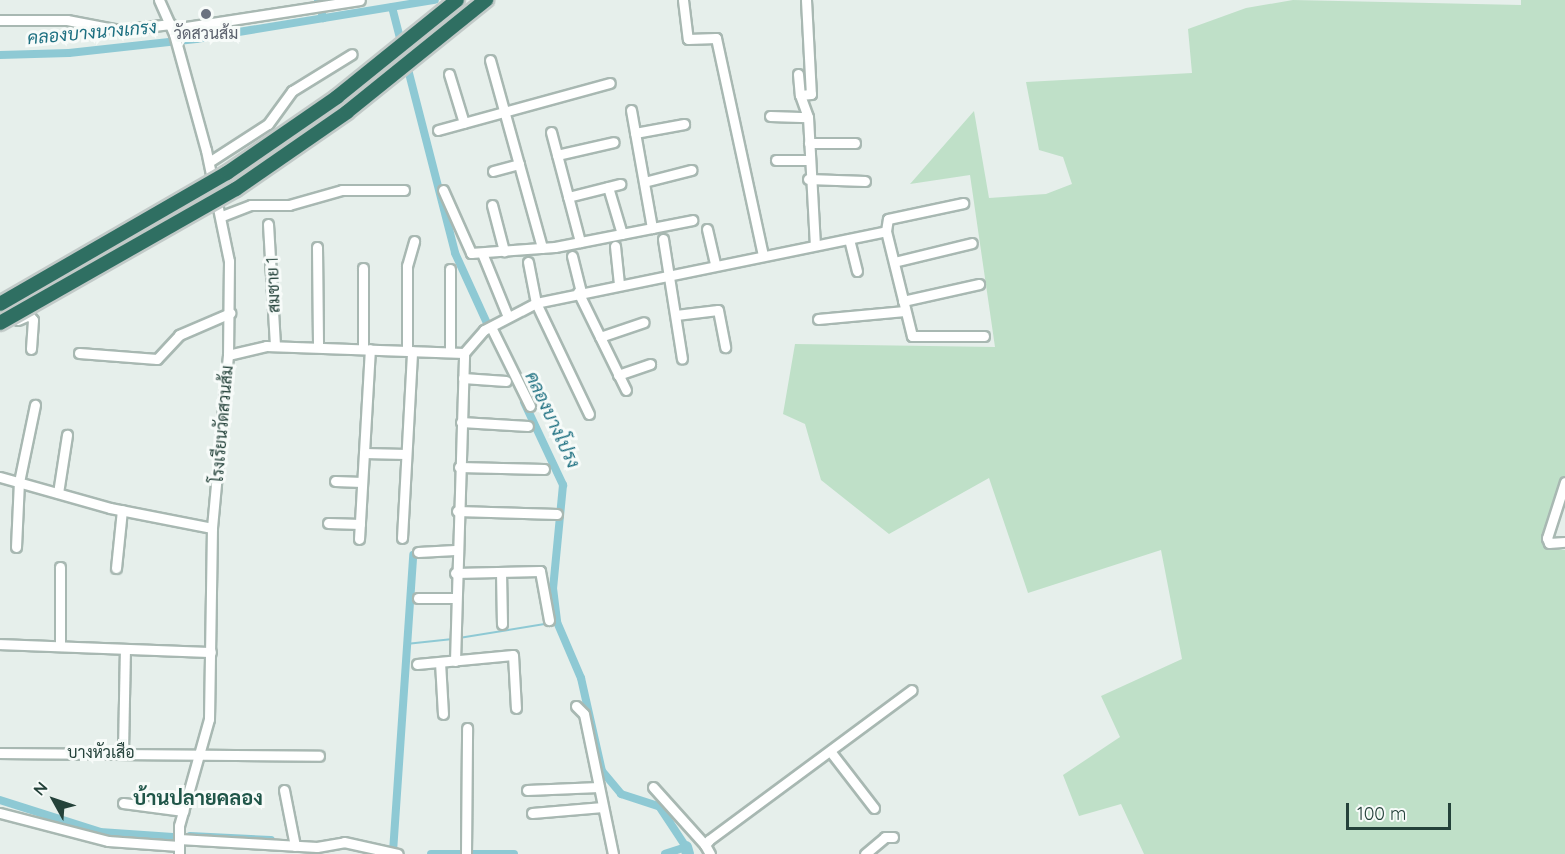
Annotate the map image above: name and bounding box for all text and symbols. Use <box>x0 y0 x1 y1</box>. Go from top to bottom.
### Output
marker: วัดสวนส้ม <box>199 7 213 21</box>
water label: คลองบางนางเกรง <box>26 17 158 49</box>
place label: วัดสวนส้ม <box>174 23 238 43</box>
street label: สมชาย 1 <box>262 257 284 313</box>
street label: โรงเรียนวัดสวนส้ม <box>207 365 237 483</box>
water label: คลองบางโปรง <box>520 368 584 472</box>
street label: บางหัวเสือ <box>67 742 135 762</box>
north arrow <box>24 770 84 830</box>
text: N <box>29 778 52 799</box>
district label: บ้านปลายคลอง <box>133 785 263 809</box>
scale bar <box>1349 791 1454 829</box>
text: 100 m <box>1357 802 1406 825</box>

